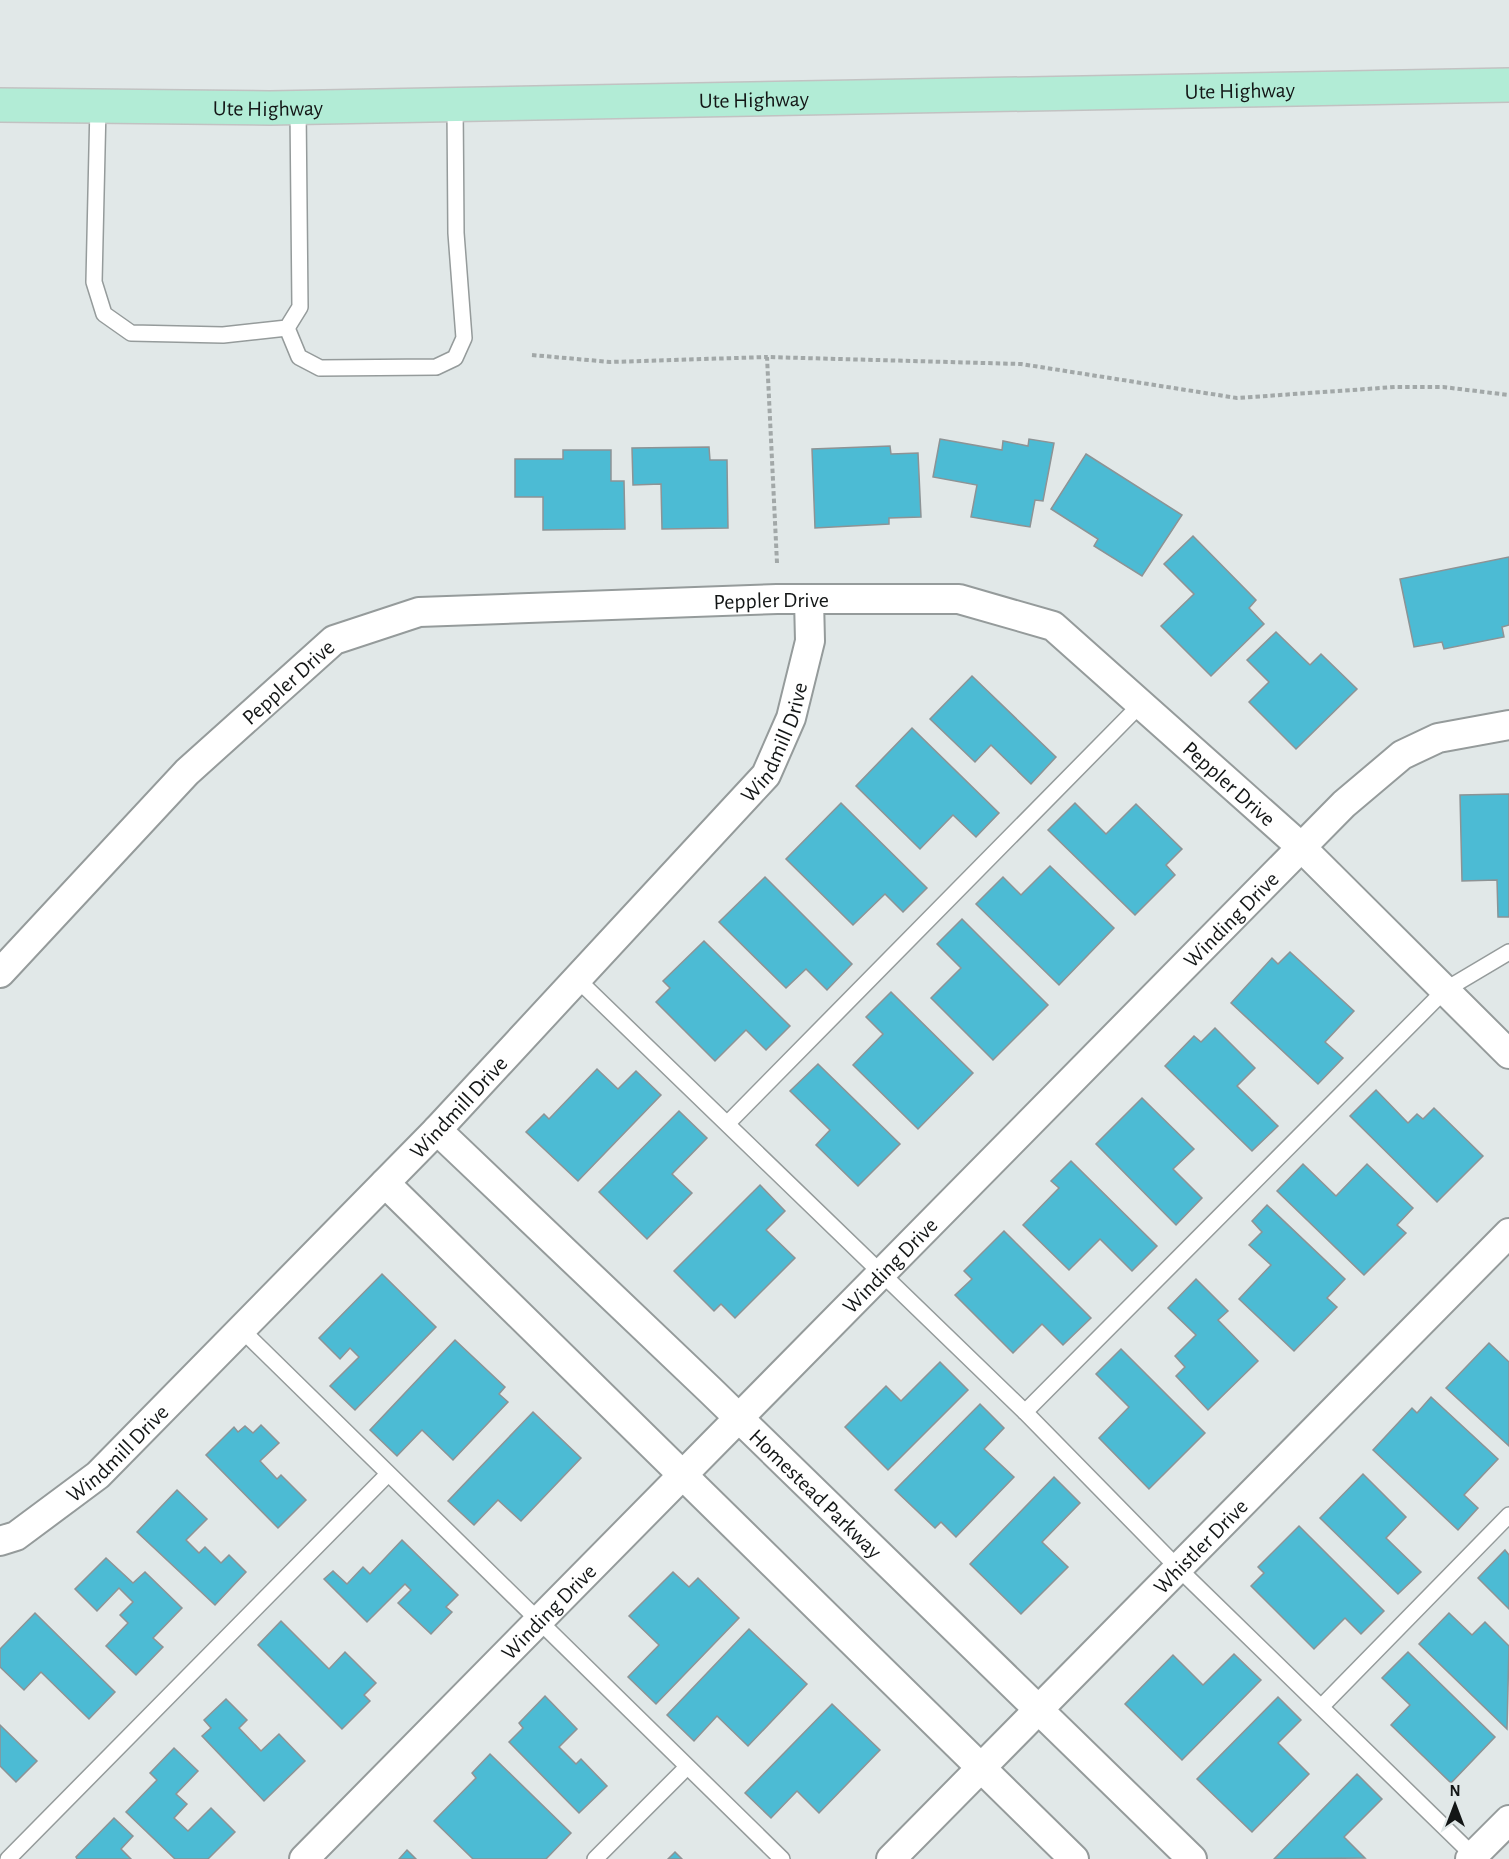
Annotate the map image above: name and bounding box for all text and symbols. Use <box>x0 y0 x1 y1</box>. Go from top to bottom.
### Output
street label: Ute Highway <box>1185 79 1296 103</box>
street label: Ute Highway <box>699 88 810 112</box>
street label: Ute Highway <box>213 97 324 120</box>
street label: Peppler Drive <box>713 589 829 613</box>
street label: Peppler Drive <box>238 636 339 729</box>
street label: Windmill Drive <box>737 680 811 807</box>
street label: Peppler Drive <box>1178 737 1279 830</box>
street label: Winding Drive <box>1180 868 1283 972</box>
street label: Windmill Drive <box>406 1052 512 1163</box>
street label: Winding Drive <box>839 1214 942 1318</box>
street label: Windmill Drive <box>63 1401 173 1506</box>
street label: Homestead Parkway <box>745 1425 886 1563</box>
street label: Whistler Drive <box>1150 1495 1252 1598</box>
street label: Winding Drive <box>497 1560 601 1664</box>
north arrow <box>1425 1775 1485 1835</box>
text: N <box>1449 1783 1461 1799</box>

